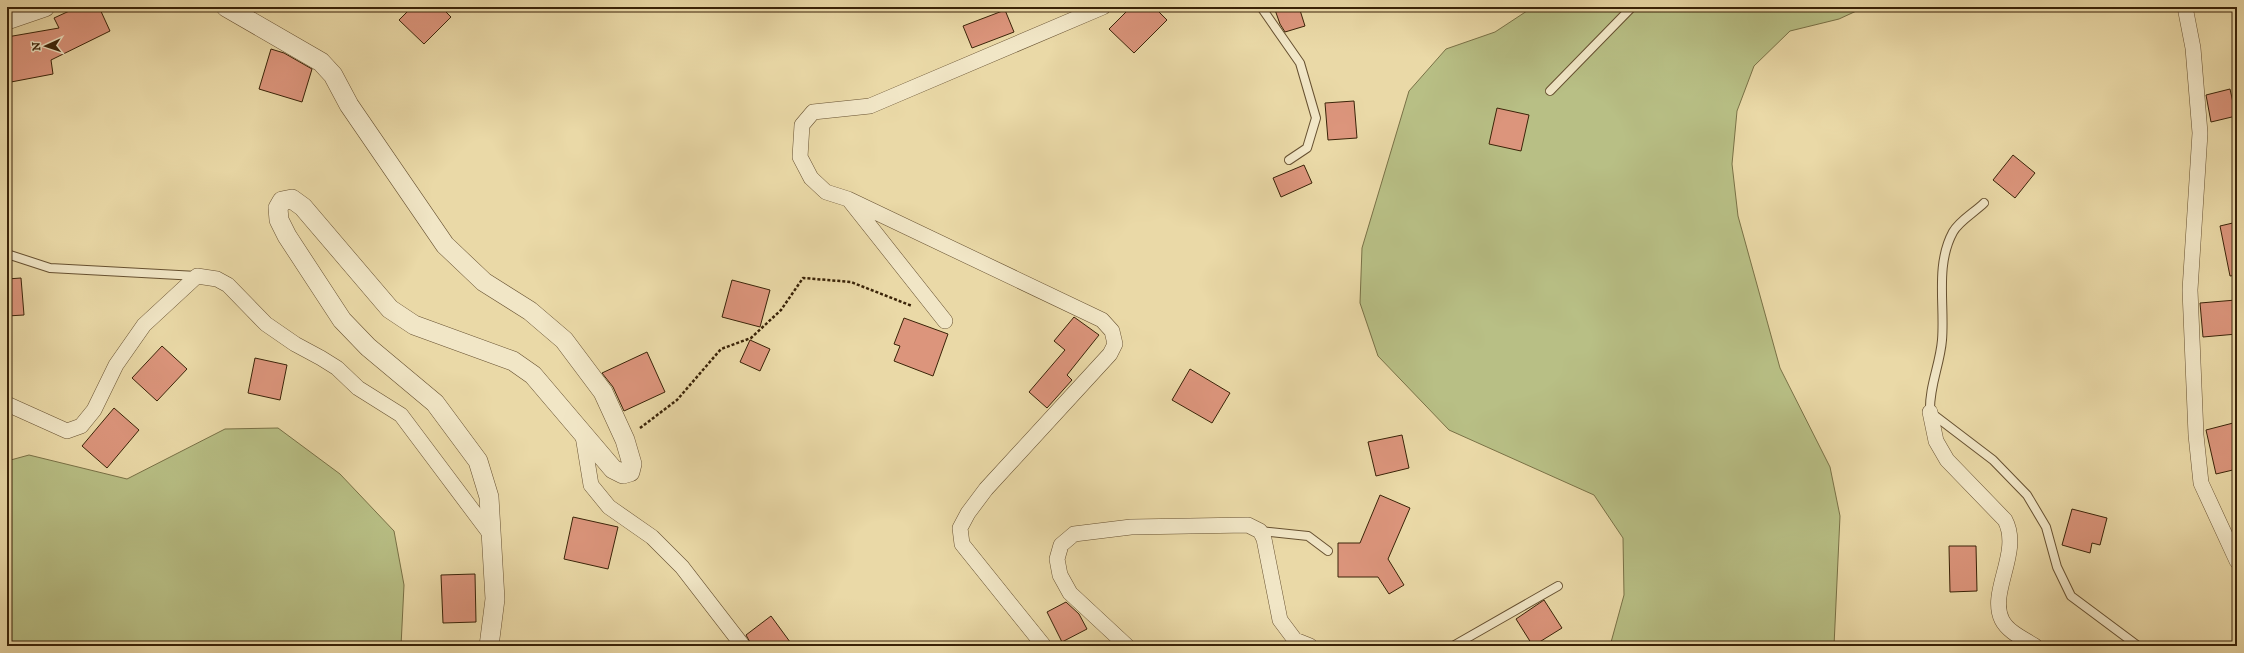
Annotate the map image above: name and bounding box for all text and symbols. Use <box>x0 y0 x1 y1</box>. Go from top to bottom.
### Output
north arrow <box>26 26 66 66</box>
text: N <box>30 42 44 51</box>

